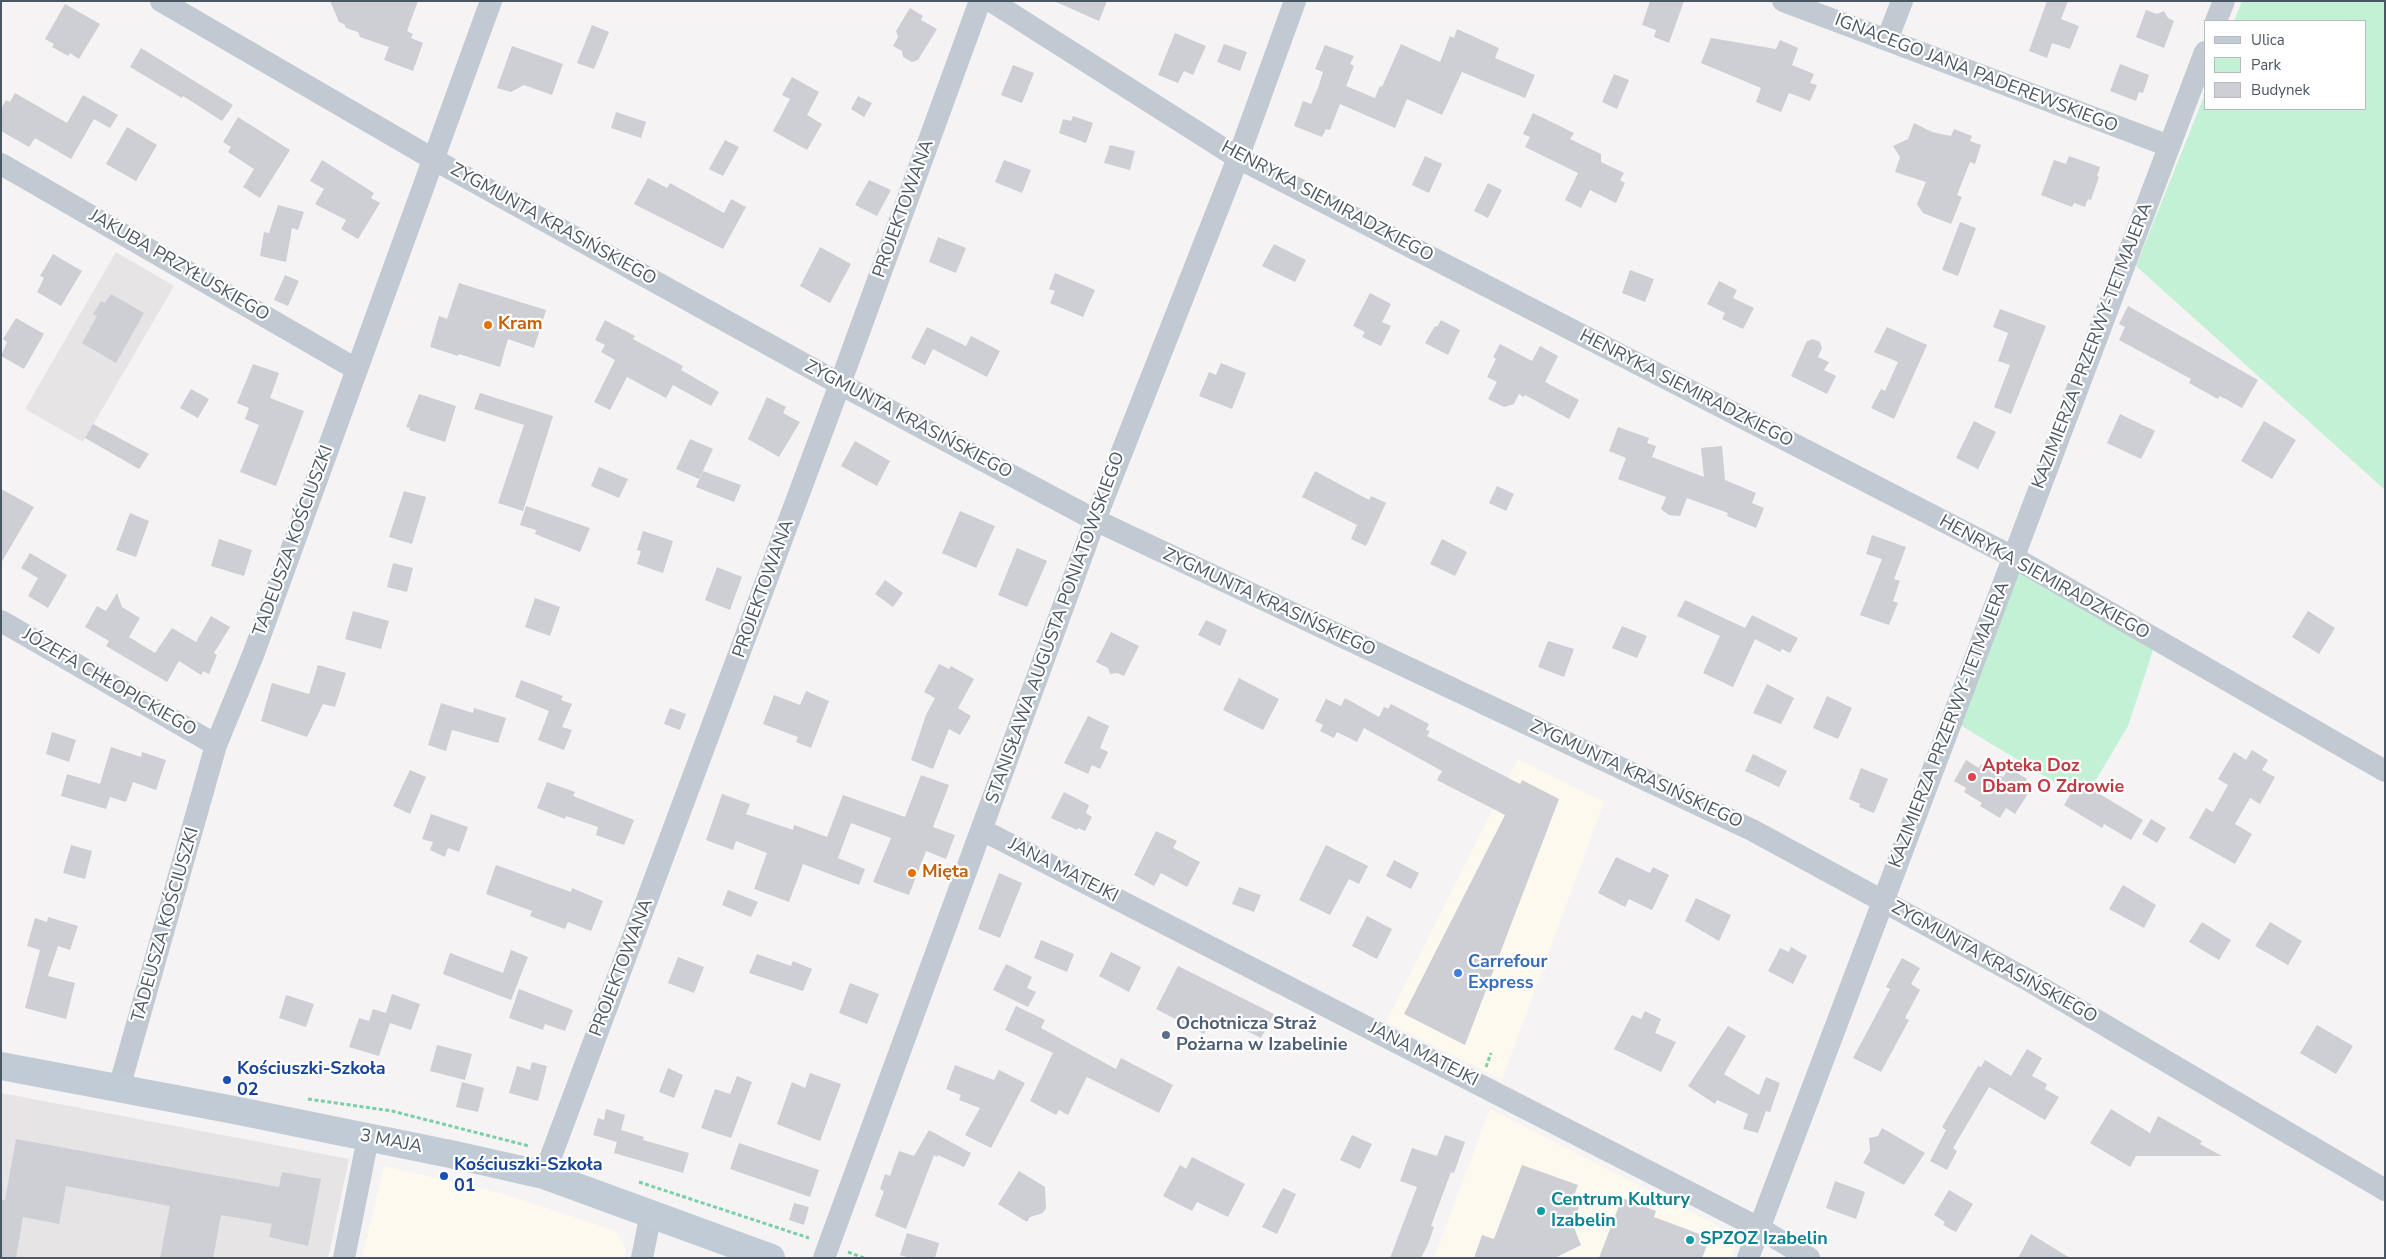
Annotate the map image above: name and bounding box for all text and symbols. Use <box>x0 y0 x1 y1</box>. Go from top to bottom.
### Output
street label: IGNACEGO JANA PADEREWSKIEGO <box>1831 10 2121 138</box>
legend <box>2204 20 2366 110</box>
text: Ulica <box>2251 30 2285 50</box>
text: Park <box>2251 55 2281 75</box>
text: Budynek <box>2251 80 2310 100</box>
street label: PROJEKTOWANA <box>869 137 939 281</box>
street label: HENRYKA SIEMIRADZKIEGO <box>1217 137 1437 267</box>
street label: ZYGMUNTA KRASIŃSKIEGO <box>446 159 660 291</box>
street label: KAZIMIERZA PRZERWY-TETMAJERA <box>2028 200 2158 492</box>
street label: JAKUBA PRZYŁUSKIEGO <box>85 206 273 326</box>
place label: Kram <box>498 314 543 336</box>
marker: Kram <box>482 319 494 331</box>
street label: HENRYKA SIEMIRADZKIEGO <box>1576 326 1796 452</box>
street label: ZYGMUNTA KRASIŃSKIEGO <box>801 356 1015 484</box>
street label: TADEUSZA KOŚCIUSZKI <box>249 443 339 639</box>
street label: STANISŁAWA AUGUSTA PONIATOWSKIEGO <box>982 449 1130 807</box>
street label: HENRYKA SIEMIRADZKIEGO <box>1935 511 2153 645</box>
street label: PROJEKTOWANA <box>729 517 799 661</box>
street label: ZYGMUNTA KRASIŃSKIEGO <box>1159 544 1379 662</box>
street label: KAZIMIERZA PRZERWY-TETMAJERA <box>1885 579 2015 871</box>
street label: JÓZEFA CHŁOPICKIEGO <box>18 624 200 742</box>
street label: ZYGMUNTA KRASIŃSKIEGO <box>1526 716 1746 834</box>
place label: Apteka Doz Dbam O Zdrowie <box>1982 756 2124 799</box>
marker: Apteka Doz Dbam O Zdrowie <box>1966 771 1978 783</box>
street label: TADEUSZA KOŚCIUSZKI <box>128 825 204 1025</box>
street label: JANA MATEJKI <box>1005 834 1121 908</box>
place label: Mięta <box>922 862 969 884</box>
marker: Mięta <box>906 867 918 879</box>
street label: PROJEKTOWANA <box>586 896 658 1040</box>
street label: ZYGMUNTA KRASIŃSKIEGO <box>1887 897 2101 1029</box>
place label: Carrefour Express <box>1468 952 1548 994</box>
marker: Carrefour Express <box>1452 967 1464 979</box>
place label: Ochotnicza Straż Pożarna w Izabelinie <box>1176 1014 1347 1056</box>
street label: JANA MATEJKI <box>1365 1018 1481 1092</box>
marker: Ochotnicza Straż Pożarna w Izabelinie <box>1160 1029 1172 1041</box>
place label: Kościuszki-Szkoła 02 <box>237 1059 386 1102</box>
marker: Kościuszki-Szkoła 02 <box>221 1074 233 1086</box>
street label: 3 MAJA <box>358 1125 424 1159</box>
place label: Kościuszki-Szkoła 01 <box>454 1155 603 1198</box>
marker: Kościuszki-Szkoła 01 <box>438 1170 450 1182</box>
place label: Centrum Kultury Izabelin <box>1551 1190 1690 1232</box>
marker: Centrum Kultury Izabelin <box>1535 1205 1547 1217</box>
place label: SPZOZ Izabelin <box>1700 1229 1828 1251</box>
marker: SPZOZ Izabelin <box>1684 1234 1696 1246</box>

